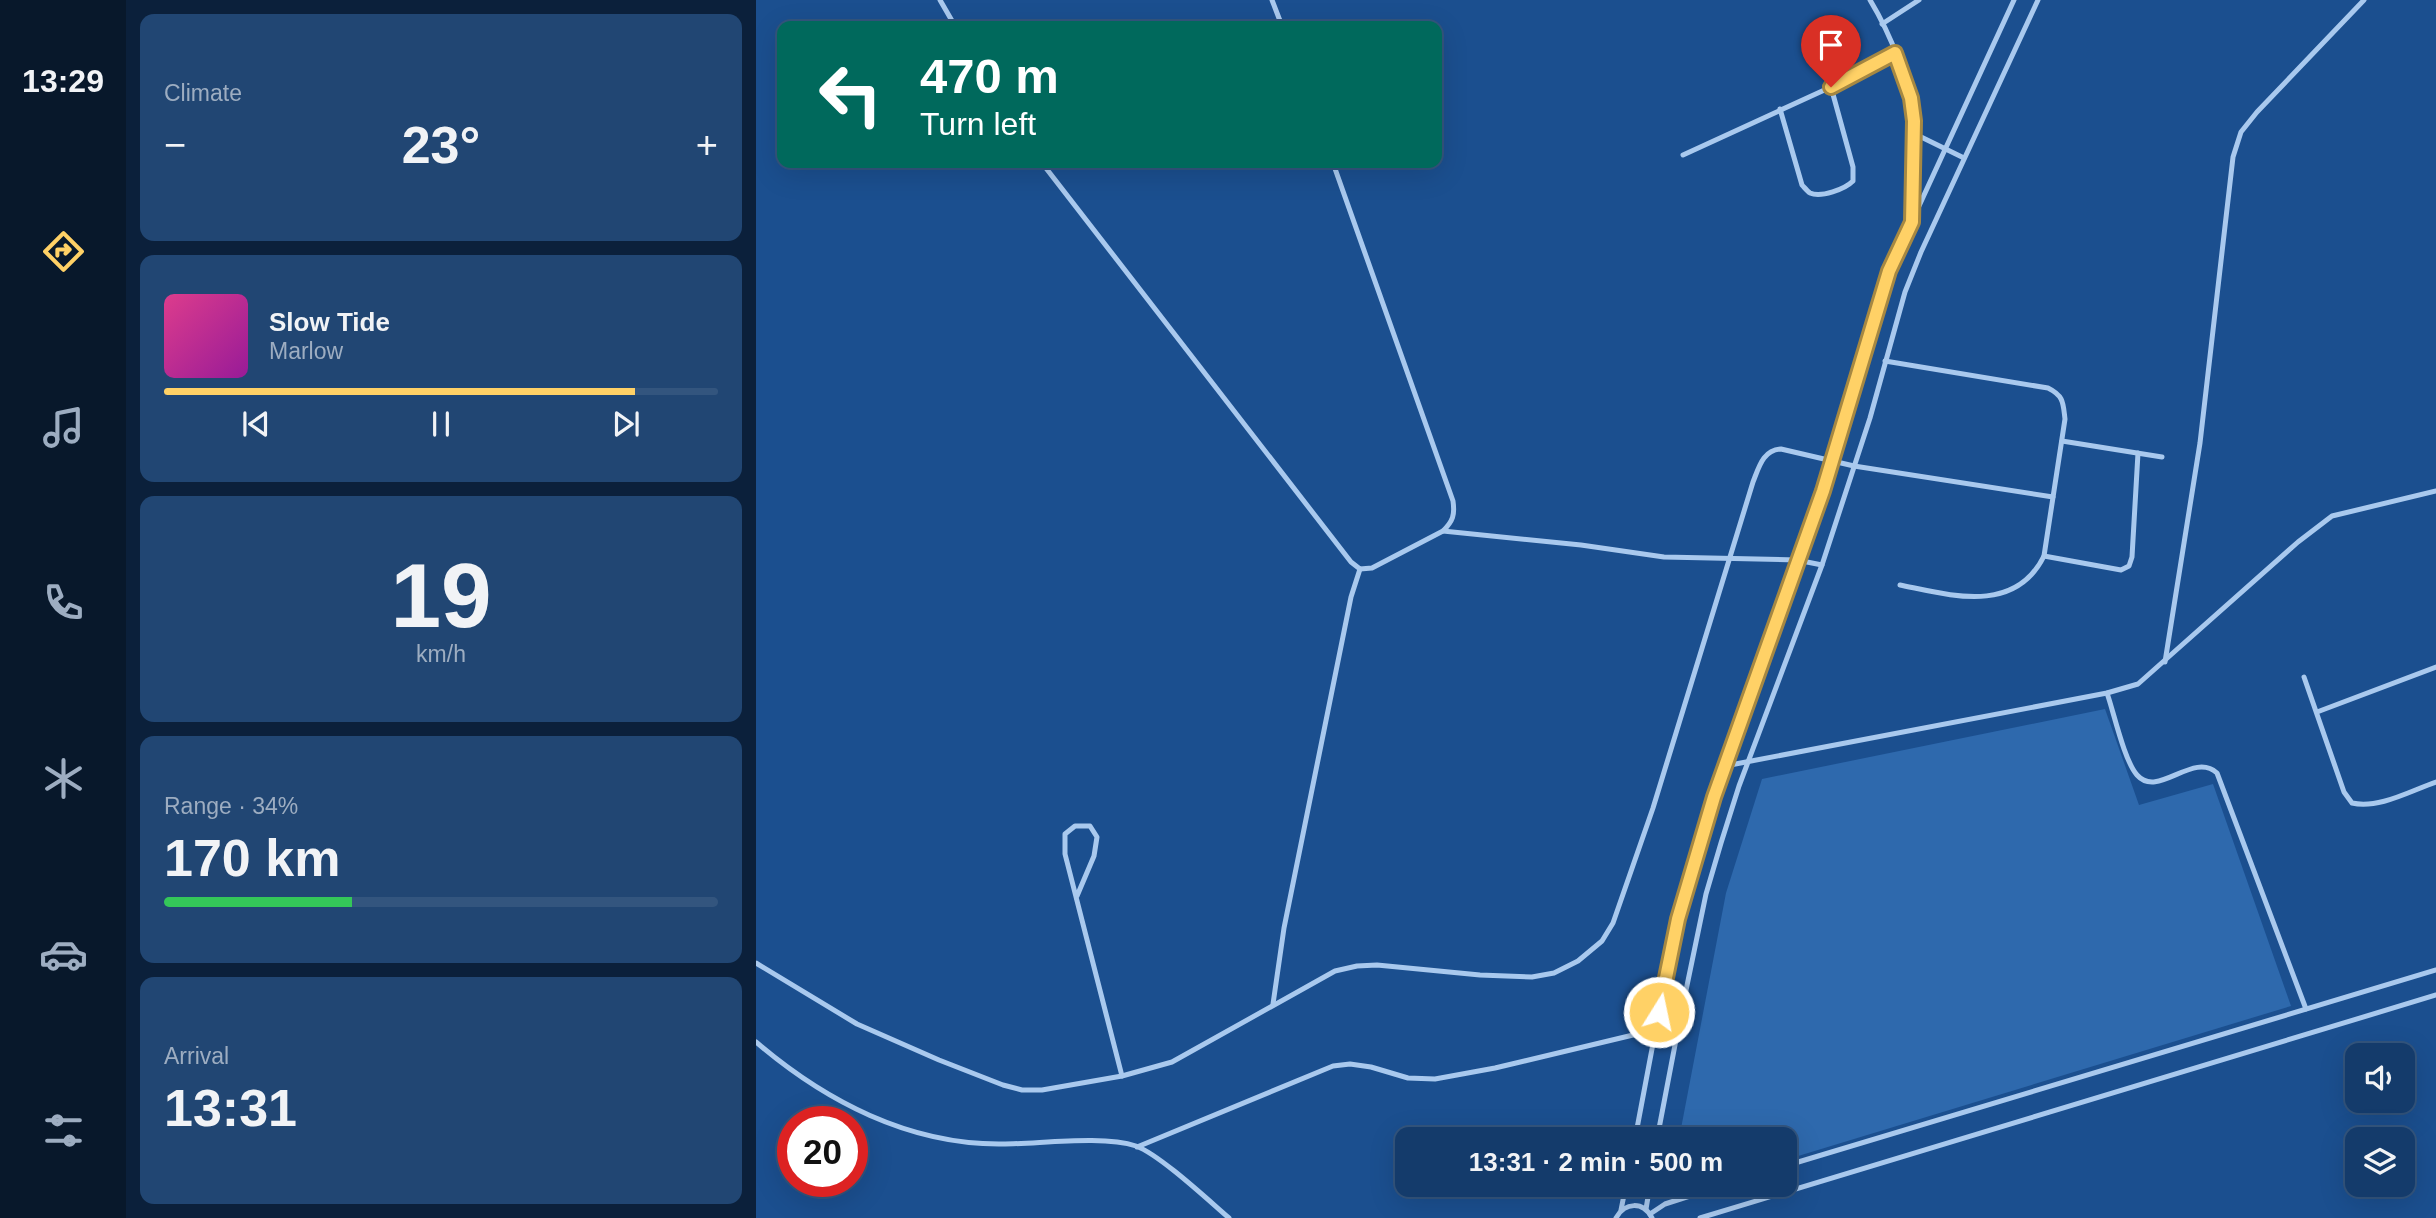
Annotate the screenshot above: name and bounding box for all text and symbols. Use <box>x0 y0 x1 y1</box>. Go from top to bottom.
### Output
pin <box>1801 15 1861 87</box>
icon: arrive <box>1812 26 1850 64</box>
icon: left <box>805 49 896 140</box>
text: 470 m <box>920 49 1059 103</box>
text: 13:29 <box>22 63 104 99</box>
text: Climate <box>164 80 242 106</box>
text: Turn left <box>920 106 1036 142</box>
text: 23° <box>402 116 480 174</box>
text: − <box>164 124 186 166</box>
text: + <box>696 124 718 166</box>
icon: directions <box>39 227 88 276</box>
text: Slow Tide <box>269 307 390 337</box>
text: Marlow <box>269 338 343 364</box>
icon: music <box>39 403 88 452</box>
icon: previous <box>237 405 275 443</box>
icon: pause <box>422 405 460 443</box>
icon: next <box>607 405 645 443</box>
text: 19 <box>390 545 492 646</box>
icon: phone <box>39 578 88 627</box>
text: km/h <box>416 641 466 667</box>
icon: climate <box>39 754 88 803</box>
text: Range · 34% <box>164 793 298 819</box>
text: 170 km <box>164 829 340 887</box>
icon: car <box>39 930 88 979</box>
position arrow <box>1622 975 1696 1049</box>
text: Arrival <box>164 1043 229 1069</box>
map controls <box>2345 1043 2415 1197</box>
button: sound <box>2345 1043 2415 1113</box>
text: 13:31 <box>164 1079 297 1137</box>
icon: filters <box>39 1106 88 1155</box>
speed limit sign: 20 <box>777 1106 868 1197</box>
button: layers <box>2345 1127 2415 1197</box>
text: 13:31 · 2 min · 500 m <box>1469 1147 1723 1177</box>

